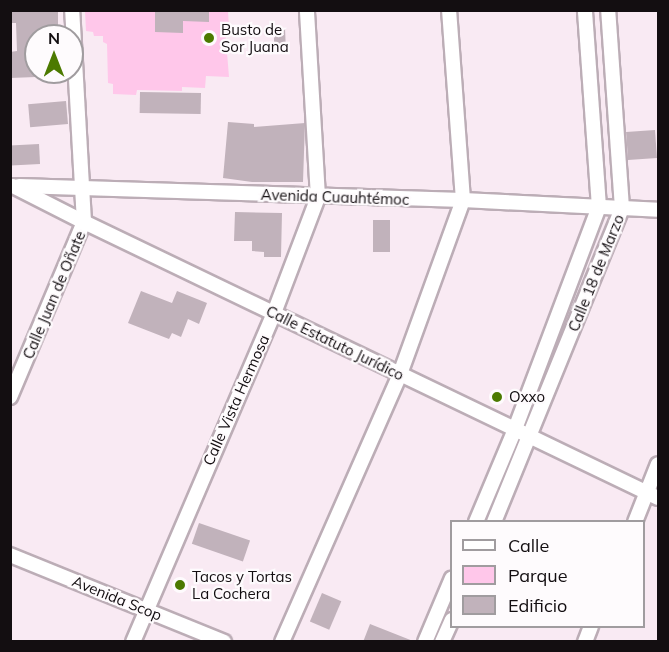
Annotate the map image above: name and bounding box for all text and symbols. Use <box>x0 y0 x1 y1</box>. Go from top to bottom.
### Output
place label: Busto de Sor Juana <box>221 20 289 55</box>
north arrow <box>24 24 84 84</box>
text: N <box>48 28 60 48</box>
marker: Busto de Sor Juana <box>202 31 216 45</box>
street label: Avenida Cuauhtémoc <box>260 185 410 209</box>
street label: Calle 18 de Marzo <box>564 212 628 334</box>
street label: Calle Juan de Oñate <box>19 228 89 362</box>
street label: Calle Estatuto Jurídico <box>263 302 407 384</box>
street label: Calle Vista Hermosa <box>199 332 273 468</box>
place label: Oxxo <box>509 388 545 406</box>
marker: Oxxo <box>490 390 504 404</box>
legend <box>450 520 645 628</box>
text: Calle <box>508 534 549 557</box>
text: Parque <box>508 564 567 587</box>
place label: Tacos y Tortas La Cochera <box>192 567 292 602</box>
street label: Avenida Scop <box>70 572 164 624</box>
marker: Tacos y Tortas La Cochera <box>173 578 187 592</box>
text: Edificio <box>508 594 567 617</box>

